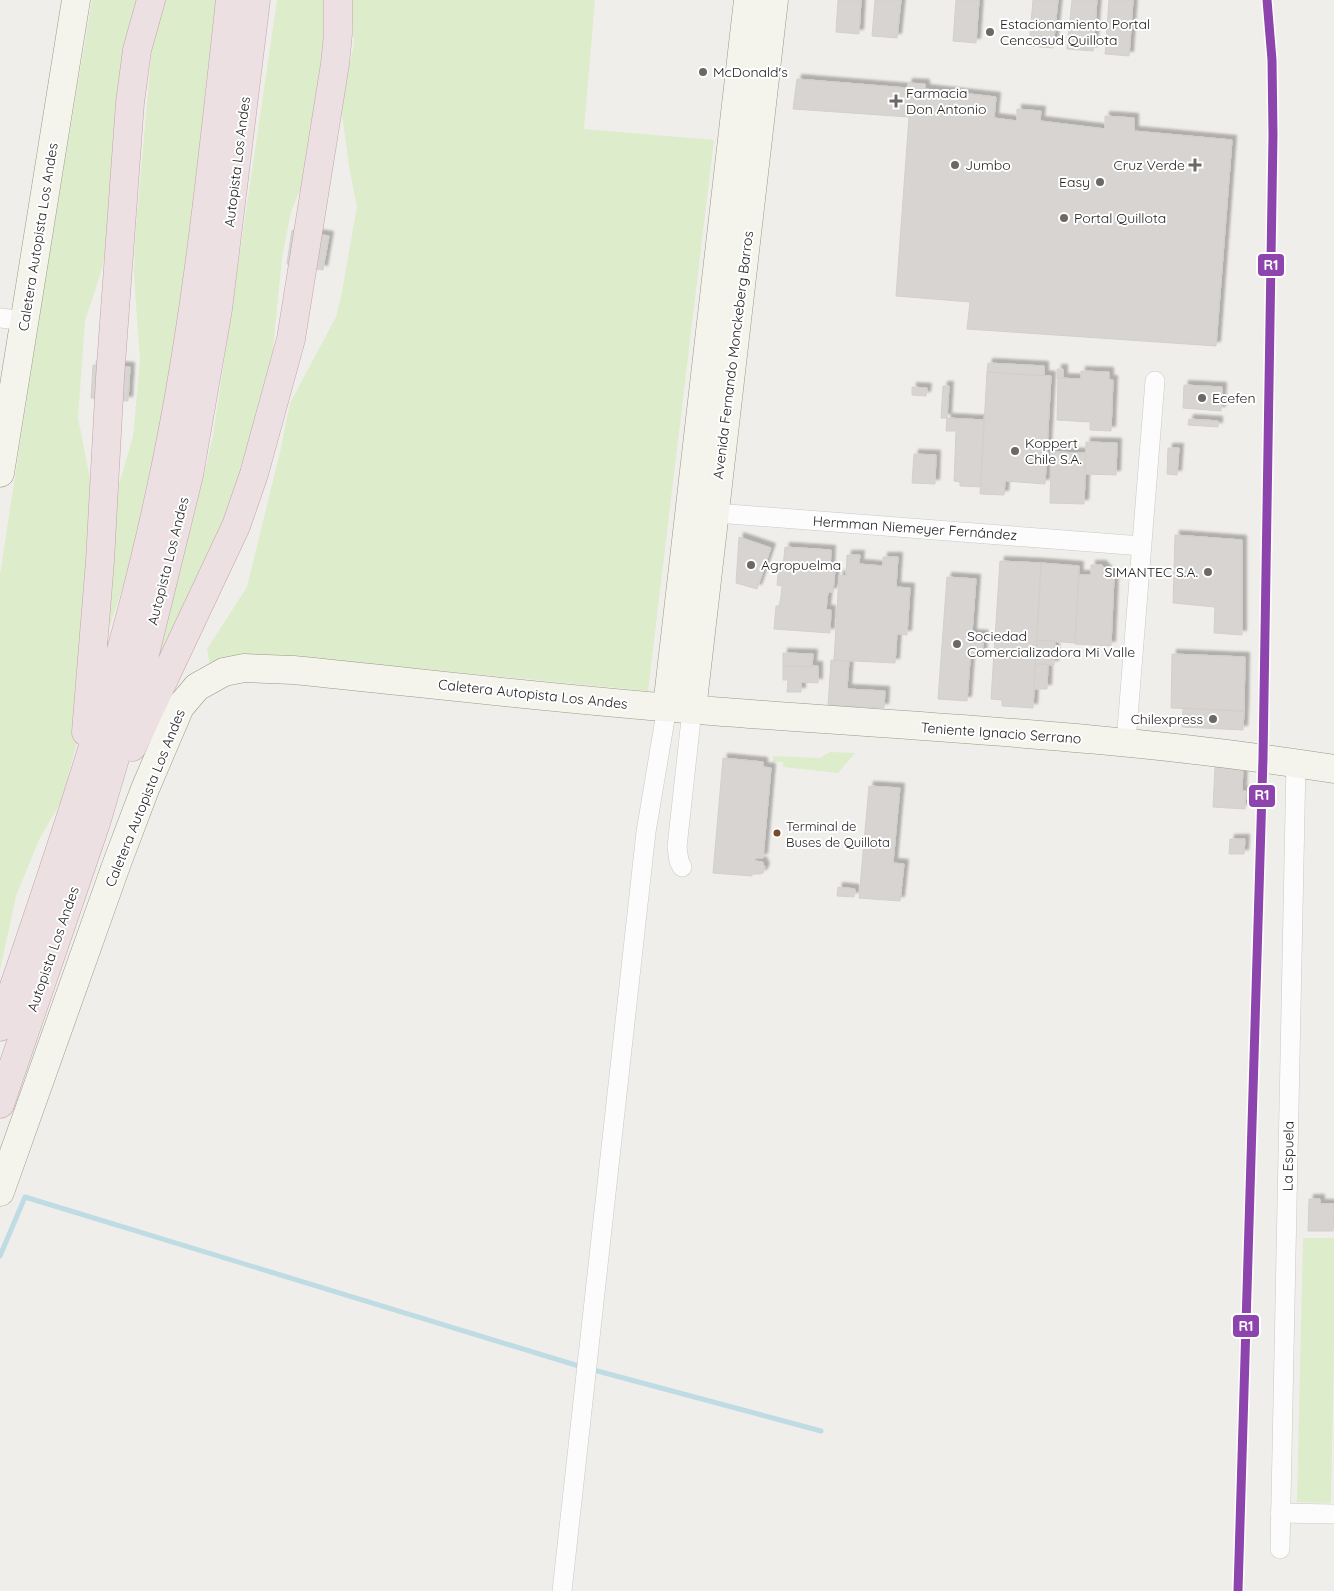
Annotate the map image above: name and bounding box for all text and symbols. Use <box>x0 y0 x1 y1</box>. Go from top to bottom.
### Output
place label: Estacionamiento Portal Cencosud Quillota <box>1000 15 1150 49</box>
marker: Estacionamiento Portal Cencosud Quillota <box>984 26 996 38</box>
place label: McDonald's <box>713 63 788 81</box>
marker: McDonald's <box>697 66 709 78</box>
place label: Farmacia Don Antonio <box>906 84 986 118</box>
marker: Farmacia Don Antonio <box>890 95 902 107</box>
street label: Autopista Los Andes <box>220 96 254 228</box>
street label: Caletera Autopista Los Andes <box>14 142 62 332</box>
place label: Jumbo <box>965 156 1011 174</box>
place label: Cruz Verde <box>1114 156 1185 174</box>
marker: Jumbo <box>949 159 961 171</box>
marker: Cruz Verde <box>1189 159 1201 171</box>
place label: Easy <box>1059 173 1090 191</box>
marker: Easy <box>1094 176 1106 188</box>
place label: Portal Quillota <box>1074 209 1166 227</box>
marker: Portal Quillota <box>1058 212 1070 224</box>
street label: Avenida Fernando Monckeberg Barros <box>709 230 757 480</box>
line badge: R1 <box>1257 253 1285 277</box>
text: R1 <box>1263 256 1279 274</box>
place label: Ecefen <box>1212 389 1256 407</box>
marker: Ecefen <box>1196 392 1208 404</box>
place label: Koppert Chile S.A. <box>1025 434 1082 468</box>
marker: Koppert Chile S.A. <box>1009 445 1021 457</box>
street label: Autopista Los Andes <box>143 495 193 627</box>
street label: Hermman Niemeyer Fernández <box>812 512 1018 544</box>
place label: Agropuelma <box>761 556 841 574</box>
marker: Agropuelma <box>745 559 757 571</box>
place label: SIMANTEC S.A. <box>1104 563 1198 581</box>
marker: SIMANTEC S.A. <box>1202 566 1214 578</box>
place label: Sociedad Comercializadora Mi Valle <box>967 627 1135 661</box>
marker: Sociedad Comercializadora Mi Valle <box>951 638 963 650</box>
street label: Caletera Autopista Los Andes <box>437 675 629 713</box>
street label: Caletera Autopista Los Andes <box>101 706 189 890</box>
place label: Chilexpress <box>1131 710 1203 728</box>
marker: Chilexpress <box>1207 713 1219 725</box>
street label: Teniente Ignacio Serrano <box>920 718 1082 748</box>
line badge: R1 <box>1248 784 1276 808</box>
text: R1 <box>1254 786 1270 804</box>
place label: Terminal de Buses de Quillota <box>786 818 890 850</box>
marker: Terminal de Buses de Quillota <box>772 828 782 838</box>
street label: Autopista Los Andes <box>23 884 83 1014</box>
street label: La Espuela <box>1278 1121 1298 1191</box>
line badge: R1 <box>1232 1314 1260 1338</box>
text: R1 <box>1238 1317 1254 1335</box>

